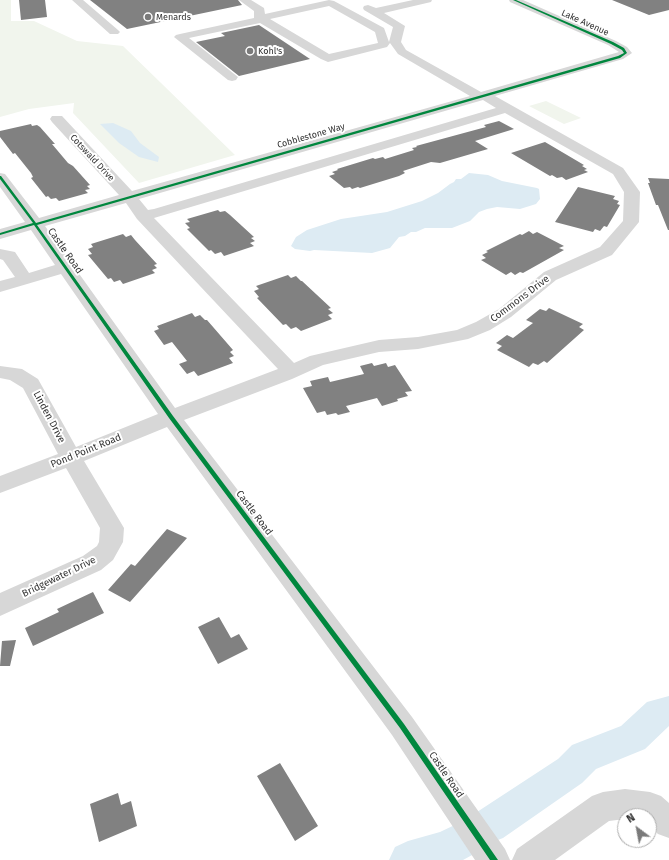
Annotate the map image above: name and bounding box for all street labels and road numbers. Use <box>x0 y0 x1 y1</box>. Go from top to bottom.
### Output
street label: Lake Avenue <box>560 8 610 38</box>
street label: Cobblestone Way <box>276 121 346 151</box>
street label: Cotswald Drive <box>68 132 116 184</box>
street label: Castle Road <box>45 226 85 276</box>
street label: Commons Drive <box>488 273 552 325</box>
street label: Linden Drive <box>30 389 68 445</box>
street label: Pond Point Road <box>49 431 123 471</box>
street label: Castle Road <box>233 488 275 538</box>
street label: Bridgewater Drive <box>20 554 98 600</box>
street label: Castle Road <box>426 750 466 800</box>

